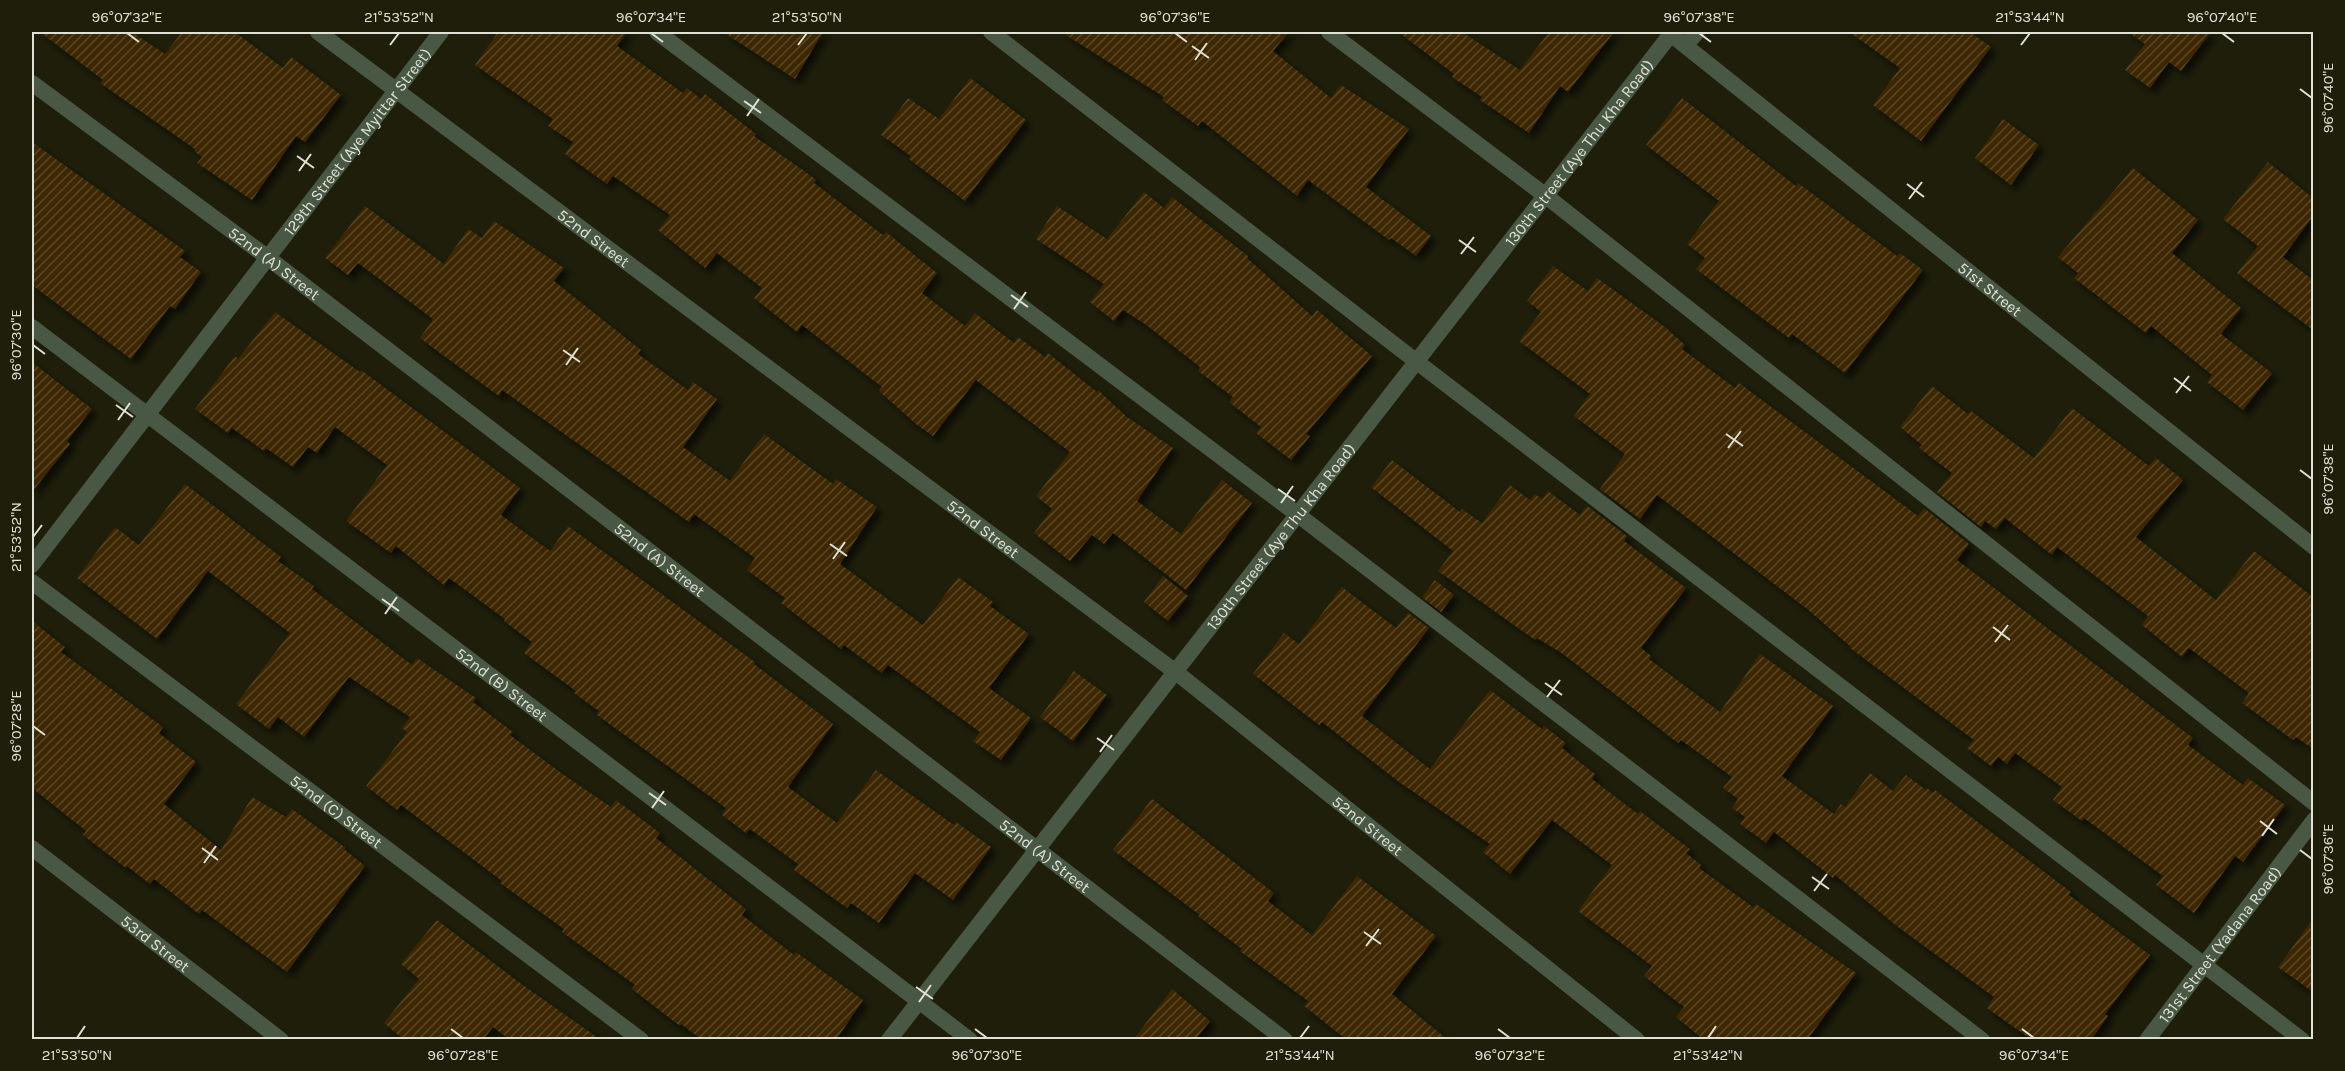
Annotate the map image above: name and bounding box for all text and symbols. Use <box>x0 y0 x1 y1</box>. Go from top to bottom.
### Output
text: 96°07'32"E <box>92 8 162 26</box>
text: 21°53'52"N <box>364 8 434 26</box>
text: 96°07'34"E <box>616 8 686 26</box>
text: 21°53'50"N <box>772 8 842 26</box>
text: 96°07'36"E <box>1140 8 1210 26</box>
text: 96°07'38"E <box>1663 8 1735 26</box>
text: 21°53'44"N <box>1995 8 2065 26</box>
text: 96°07'40"E <box>2187 8 2257 26</box>
street label: 129th Street (Aye Myittar Street) <box>279 44 435 239</box>
street label: 130th Street (Aye Thu Kha Road) <box>1500 55 1657 250</box>
text: 96°07'40"E <box>2319 63 2337 133</box>
street label: 52nd Street <box>554 205 634 271</box>
street label: 52nd (A) Street <box>225 222 324 304</box>
street label: 51st Street <box>1954 258 2026 320</box>
text: 96°07'30"E <box>7 309 25 381</box>
street label: 130th Street (Aye Thu Kha Road) <box>1202 439 1359 633</box>
text: 96°07'38"E <box>2319 443 2337 515</box>
street label: 52nd Street <box>943 495 1023 561</box>
text: 21°53'52"N <box>7 502 25 572</box>
street label: 52nd (A) Street <box>611 518 709 600</box>
street label: 52nd (B) Street <box>452 643 551 725</box>
text: 96°07'28"E <box>7 690 25 762</box>
street label: 52nd (C) Street <box>287 770 386 852</box>
street label: 52nd Street <box>1329 791 1407 859</box>
street label: 52nd (A) Street <box>996 814 1094 896</box>
text: 96°07'36"E <box>2319 824 2337 894</box>
street label: 131st Street (Yadana Road) <box>2154 862 2285 1026</box>
street label: 53rd Street <box>117 911 194 976</box>
text: 21°53'50"N <box>42 1046 112 1064</box>
text: 96°07'28"E <box>427 1046 499 1064</box>
text: 96°07'30"E <box>951 1046 1023 1064</box>
text: 21°53'44"N <box>1265 1046 1335 1064</box>
text: 96°07'32"E <box>1475 1046 1545 1064</box>
text: 21°53'42"N <box>1673 1046 1743 1064</box>
text: 96°07'34"E <box>1999 1046 2069 1064</box>

